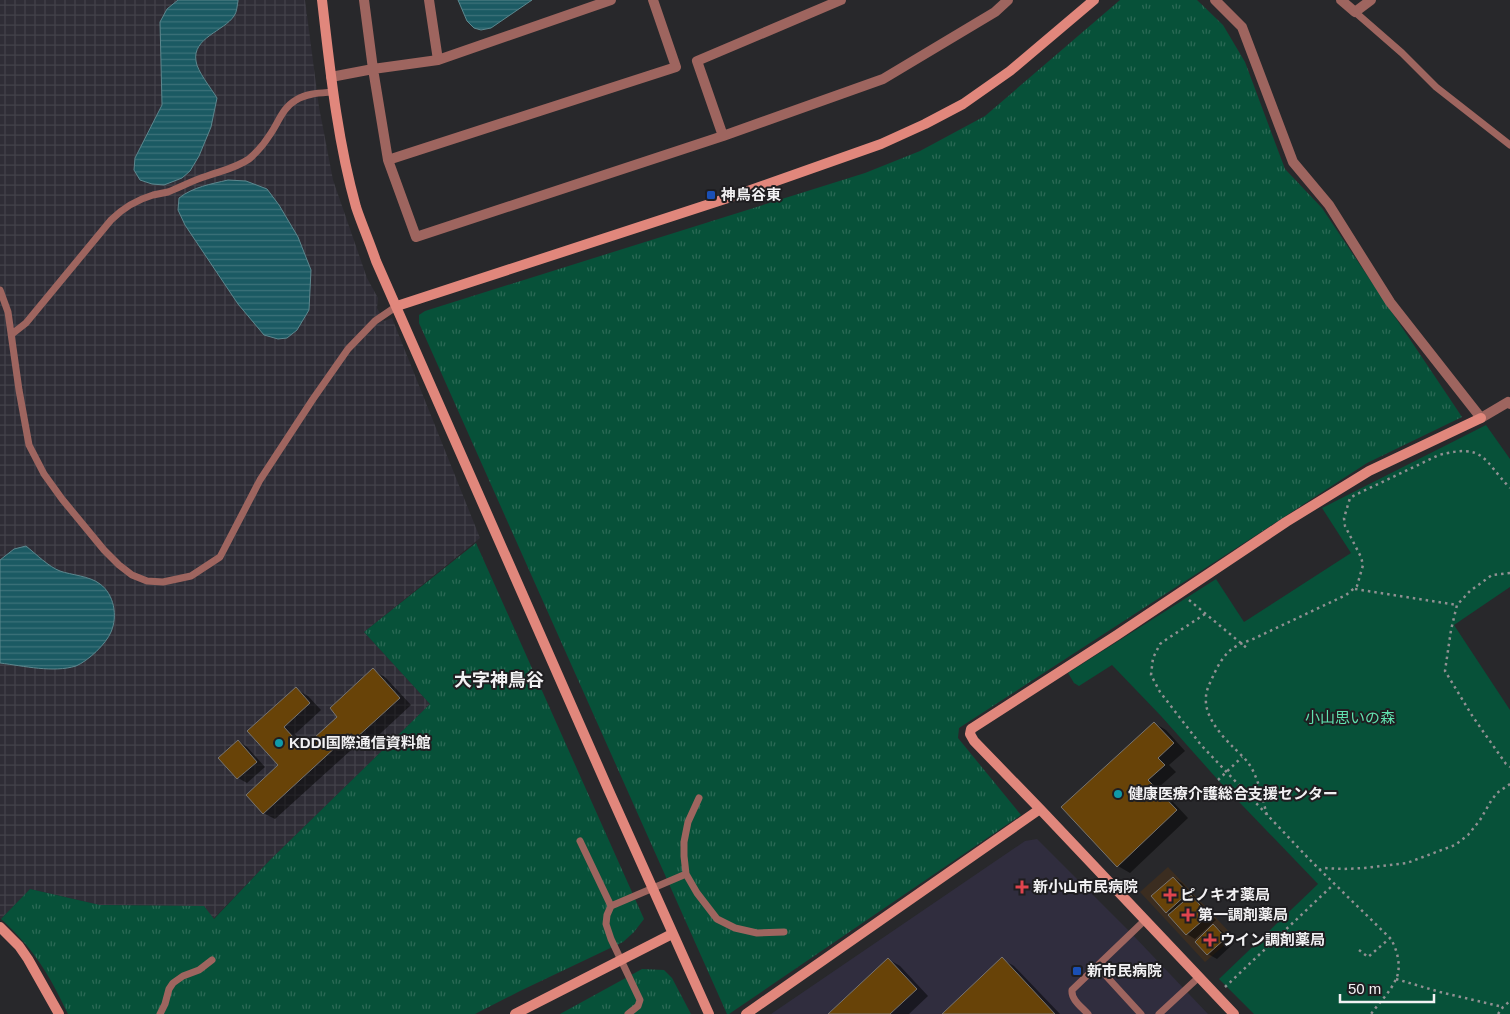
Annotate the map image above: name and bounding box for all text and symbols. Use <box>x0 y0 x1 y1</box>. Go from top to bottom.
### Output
place label: 神鳥谷東 <box>720 186 781 203</box>
marker: 神鳥谷東 <box>705 189 717 201</box>
district label: 大字神鳥谷 <box>454 670 544 690</box>
park label: 小山思いの森 <box>1305 709 1395 726</box>
place label: KDDI国際通信資料館 <box>289 734 431 751</box>
marker: KDDI国際通信資料館 <box>273 737 285 749</box>
place label: 健康医療介護総合支援センター <box>1128 785 1338 802</box>
marker: 健康医療介護総合支援センター <box>1112 788 1124 800</box>
place label: 新小山市民病院 <box>1033 878 1138 895</box>
marker: 新小山市民病院 <box>1015 880 1029 894</box>
place label: ピノキオ薬局 <box>1180 886 1270 903</box>
marker: ピノキオ薬局 <box>1164 889 1176 901</box>
place label: 第一調剤薬局 <box>1198 906 1288 923</box>
marker: 第一調剤薬局 <box>1182 909 1194 921</box>
place label: ウイン調剤薬局 <box>1220 931 1325 948</box>
marker: ウイン調剤薬局 <box>1204 934 1216 946</box>
place label: 新市民病院 <box>1087 962 1162 979</box>
marker: 新市民病院 <box>1071 965 1083 977</box>
scale bar <box>1340 972 1434 1004</box>
text: 50 m <box>1348 980 1381 997</box>

